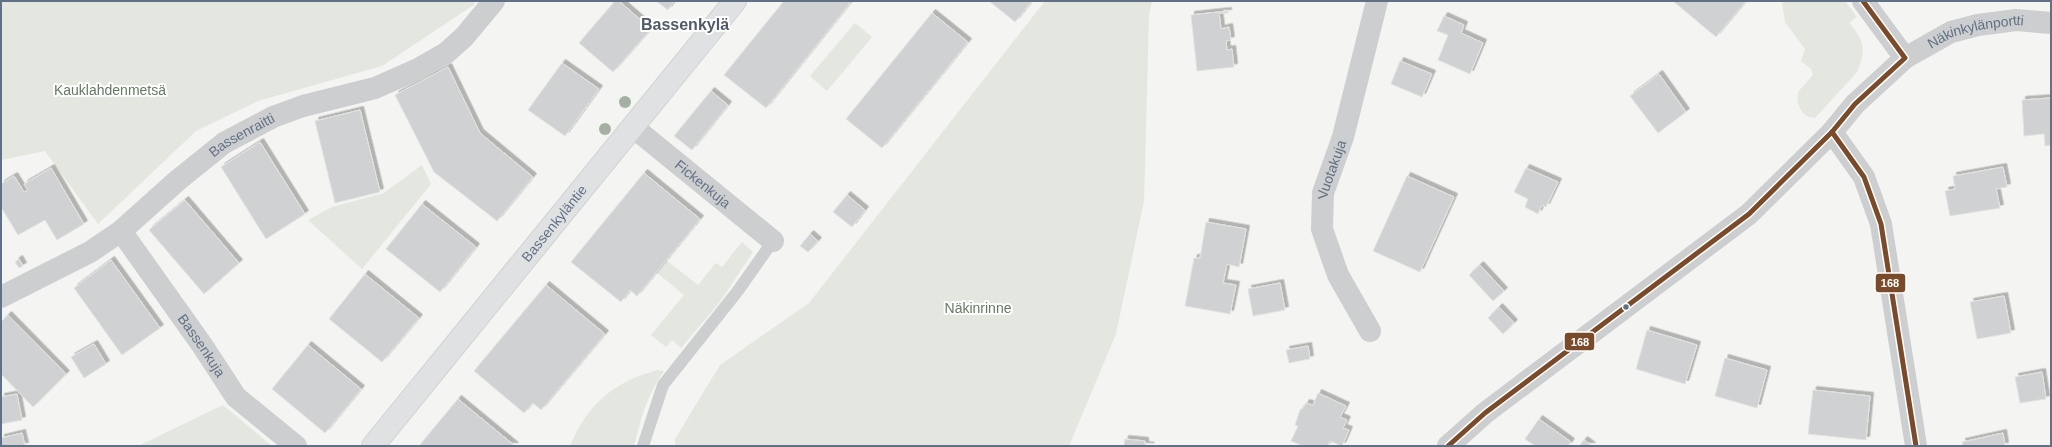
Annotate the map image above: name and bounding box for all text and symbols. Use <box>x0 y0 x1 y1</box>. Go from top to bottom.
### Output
street label: Näkinkylänportti <box>1925 12 2024 52</box>
district label: Bassenkylä <box>641 16 729 33</box>
park label: Kauklahdenmetsä <box>54 82 166 98</box>
street label: Bassenraitti <box>205 110 277 160</box>
street label: Vuotakuja <box>1315 138 1349 199</box>
street label: Fickenkuja <box>672 156 734 211</box>
street label: Bassenkyläntie <box>518 182 590 265</box>
line badge: 168 <box>1875 273 1906 293</box>
text: 168 <box>1881 277 1899 289</box>
park label: Näkinrinne <box>945 300 1012 316</box>
unlabelled marker <box>1621 302 1631 312</box>
street label: Bassenkuja <box>175 311 229 380</box>
line badge: 168 <box>1564 332 1595 351</box>
text: 168 <box>1571 336 1589 348</box>

